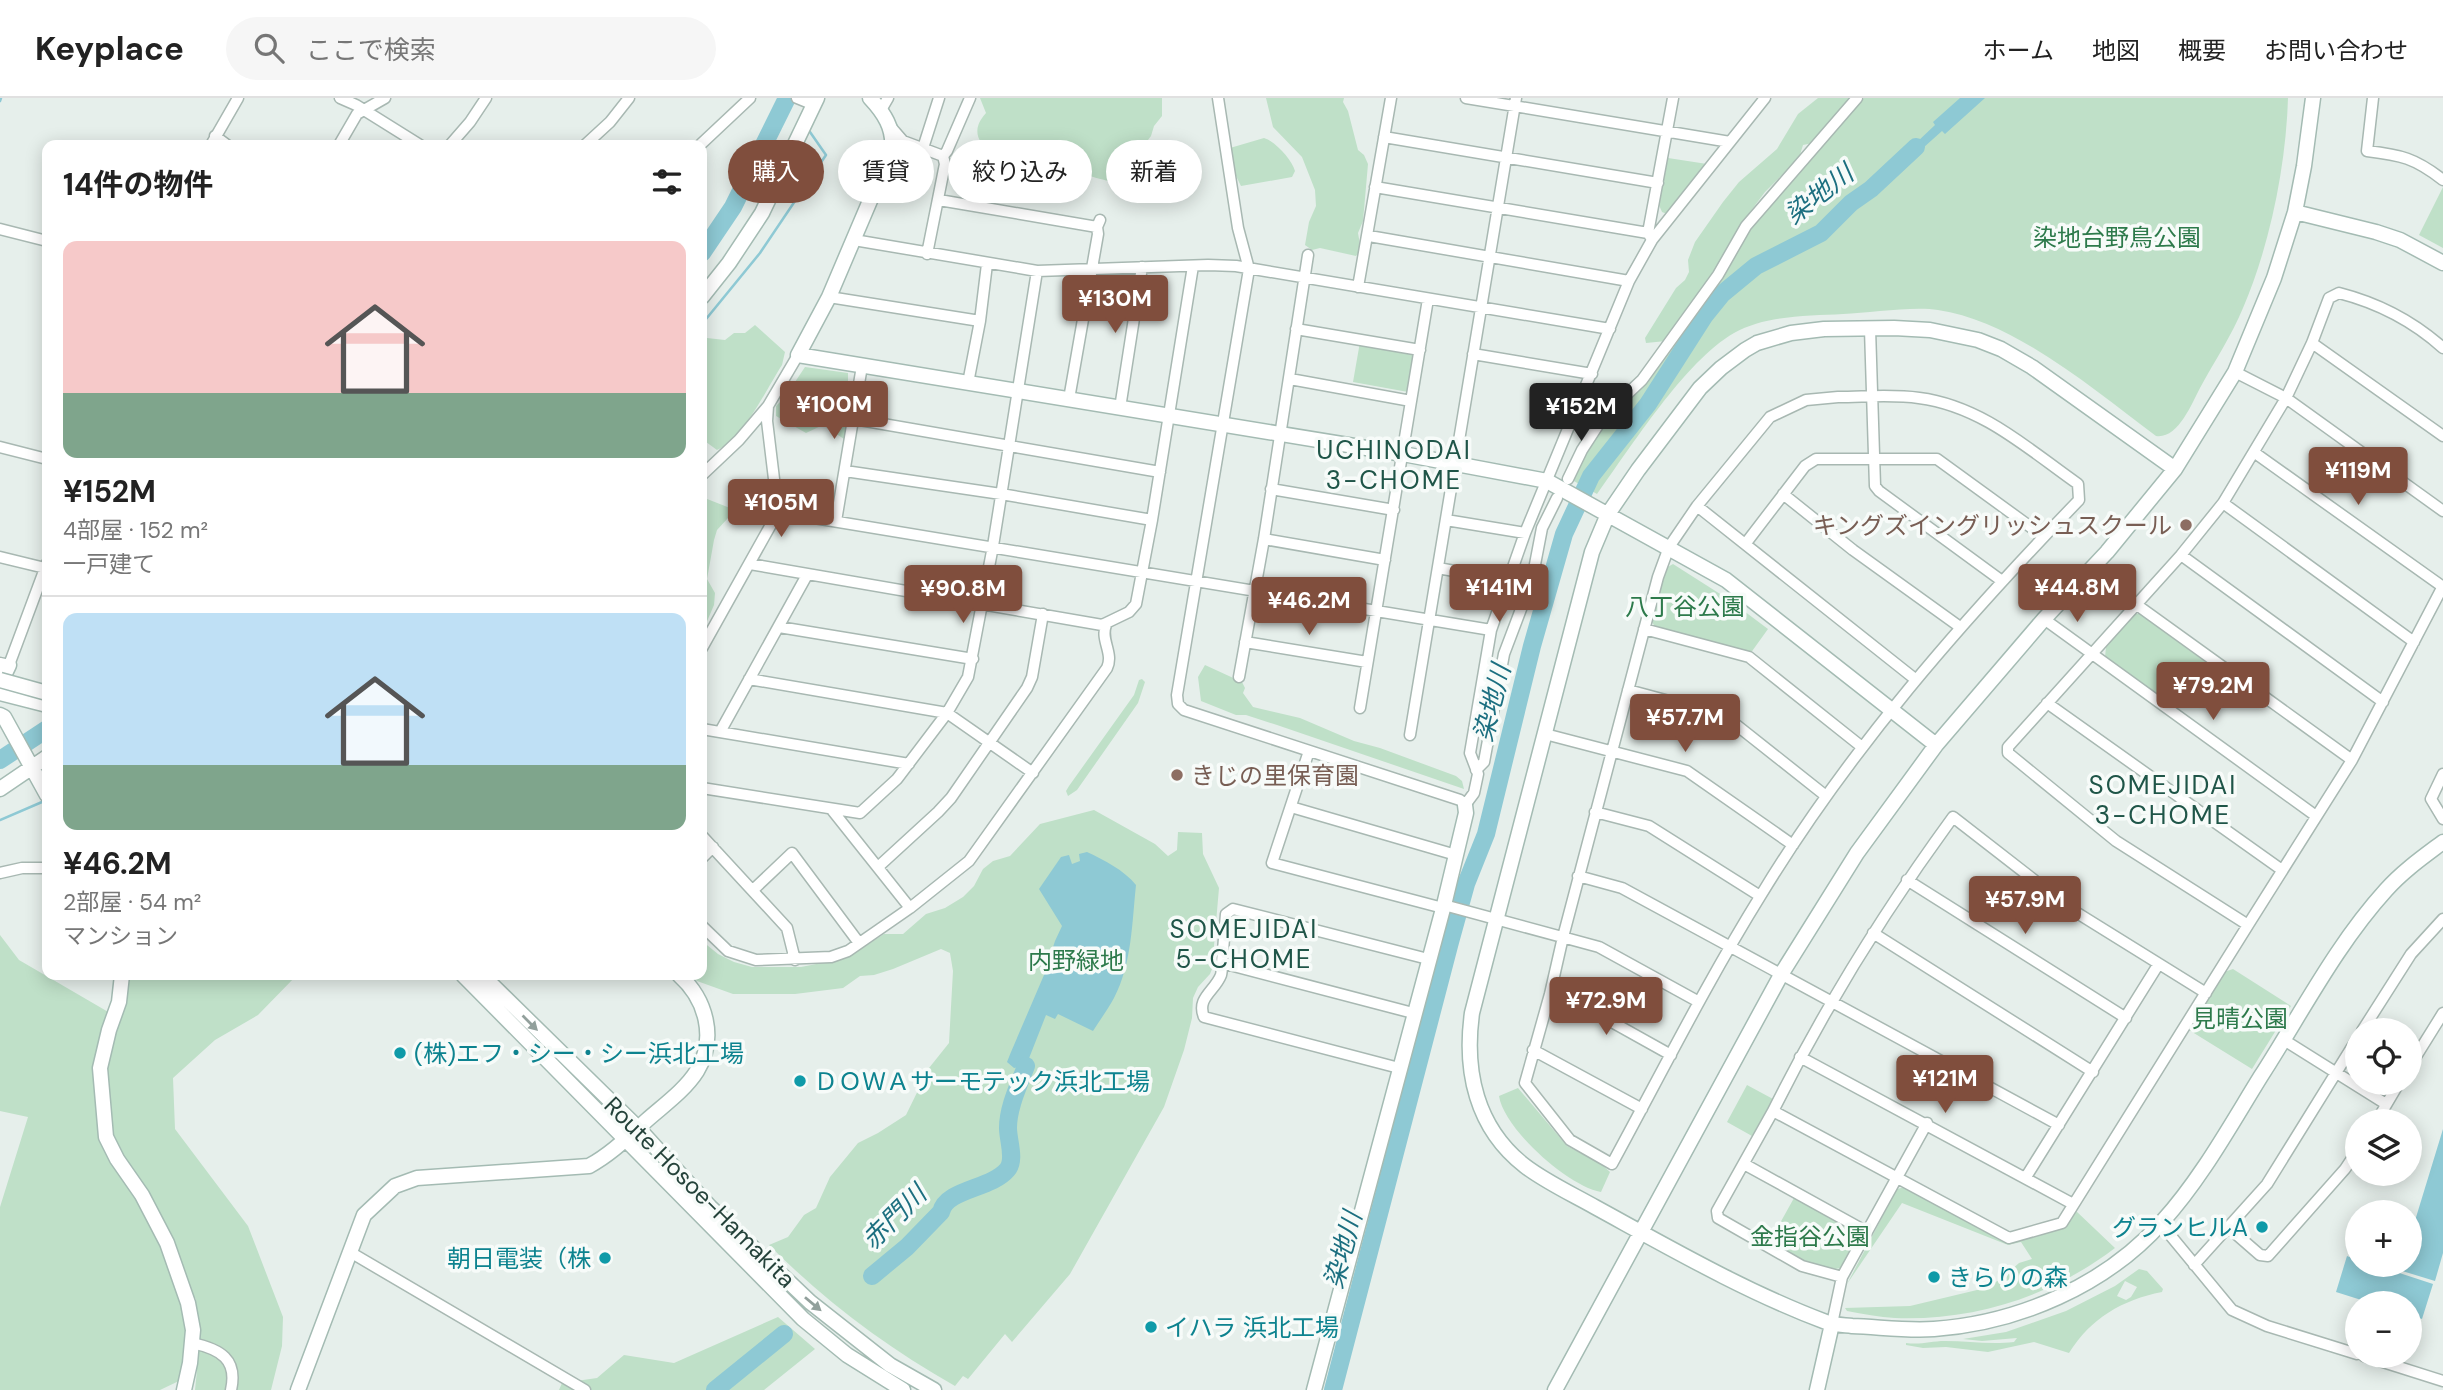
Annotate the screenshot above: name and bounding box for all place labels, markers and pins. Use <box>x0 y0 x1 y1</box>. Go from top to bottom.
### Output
pin: ¥130M <box>1066 275 1164 335</box>
pin: ¥100M <box>785 382 883 441</box>
pin: ¥152M <box>1532 384 1630 443</box>
pin: ¥119M <box>2309 448 2407 507</box>
pin: ¥105M <box>732 480 830 539</box>
place label: キングズイングリッシュスクール <box>1813 510 2172 541</box>
marker: キングズイングリッシュスクール <box>2178 517 2194 533</box>
pin: ¥141M <box>1450 564 1548 624</box>
pin: ¥44.8M <box>2020 564 2134 624</box>
pin: ¥90.8M <box>906 566 1020 625</box>
pin: ¥46.2M <box>1252 578 1366 637</box>
pin: ¥79.2M <box>2156 662 2270 722</box>
pin: ¥57.7M <box>1628 694 1742 754</box>
place label: きじの里保育園 <box>1191 760 1359 791</box>
marker: きじの里保育園 <box>1169 767 1185 783</box>
pin: ¥57.9M <box>1968 876 2082 936</box>
pin: ¥72.9M <box>1549 978 1663 1037</box>
place label: (株)エフ・シー・シー浜北工場 <box>414 1038 744 1069</box>
marker: (株)エフ・シー・シー浜北工場 <box>392 1045 408 1061</box>
pin: ¥121M <box>1896 1056 1994 1115</box>
place label: ＤＯＷＡサーモテック浜北工場 <box>814 1066 1150 1097</box>
marker: ＤＯＷＡサーモテック浜北工場 <box>792 1073 808 1089</box>
place label: グランヒルA <box>2112 1212 2248 1243</box>
marker: グランヒルA <box>2254 1219 2270 1235</box>
place label: 朝日電装（株 <box>447 1243 591 1274</box>
marker: 朝日電装（株 <box>597 1250 613 1266</box>
place label: きらりの森 <box>1948 1262 2068 1293</box>
marker: きらりの森 <box>1926 1269 1942 1285</box>
place label: イハラ 浜北工場 <box>1165 1312 1339 1343</box>
marker: イハラ 浜北工場 <box>1143 1319 1159 1335</box>

